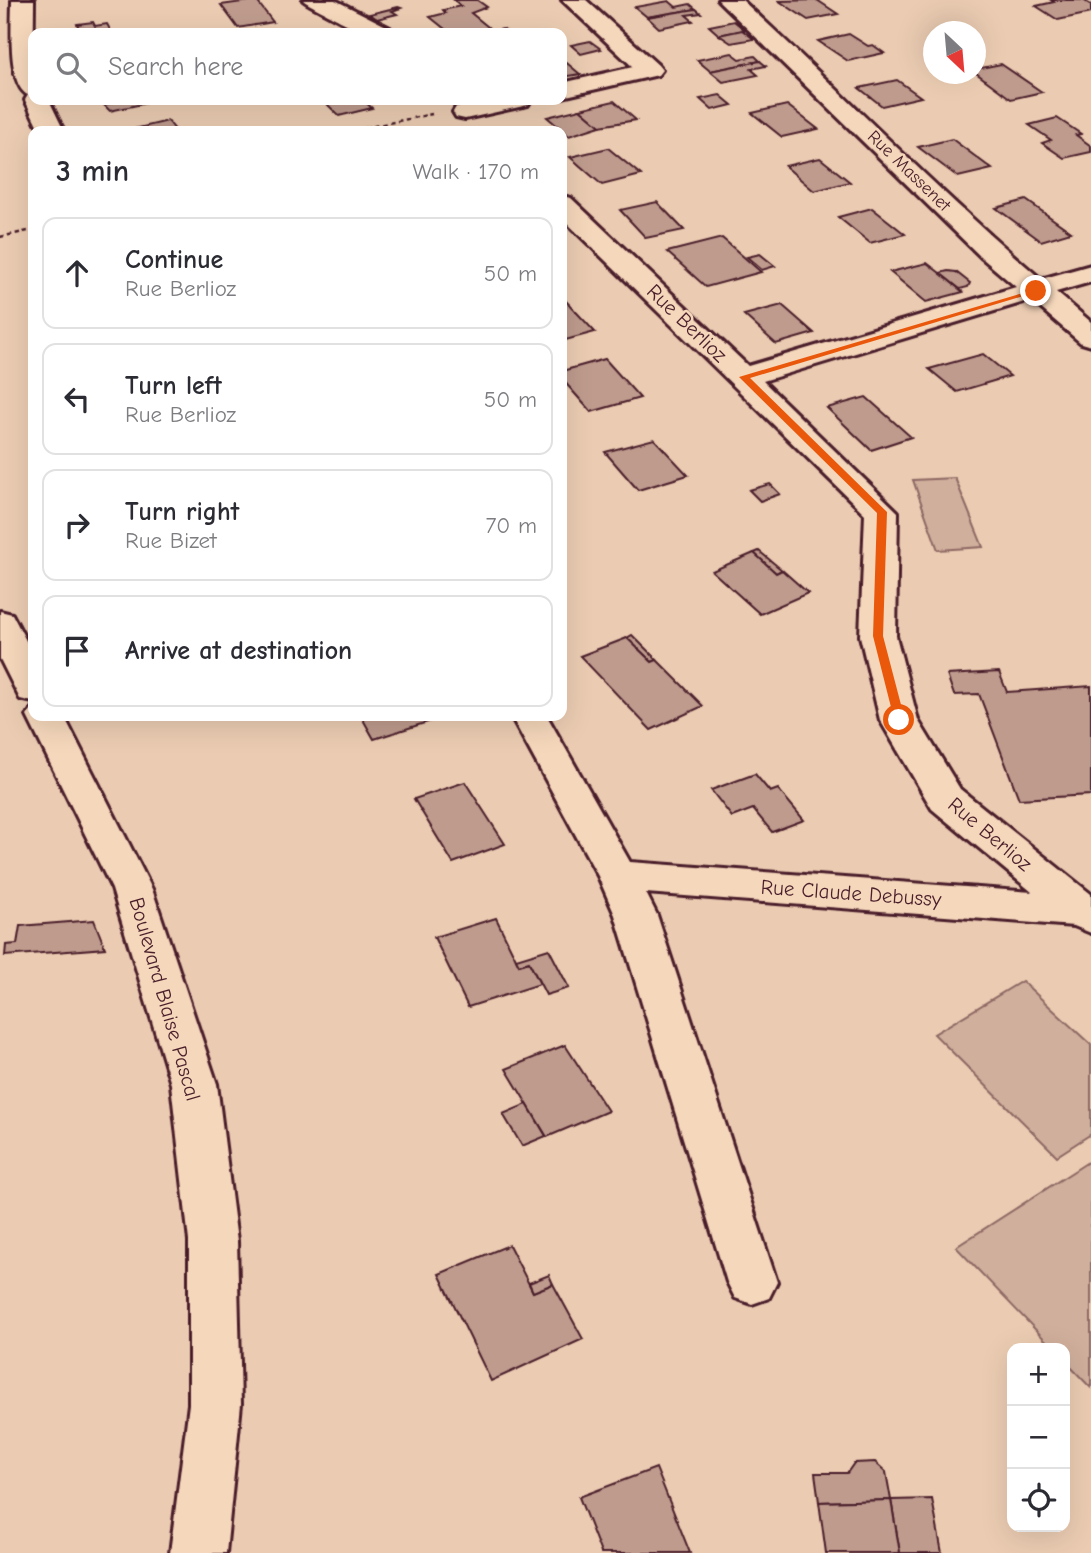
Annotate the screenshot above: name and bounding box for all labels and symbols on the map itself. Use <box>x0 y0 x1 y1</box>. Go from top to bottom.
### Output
north arrow <box>923 21 986 84</box>
street label: Rue Massenet <box>863 126 956 216</box>
route end <box>1020 275 1051 306</box>
street label: Rue Berlioz <box>642 279 732 367</box>
route start <box>883 704 914 735</box>
street label: Rue Berlioz <box>943 792 1037 876</box>
street label: Rue Claude Debussy <box>760 875 943 911</box>
street label: Boulevard Blaise Pascal <box>124 895 206 1103</box>

